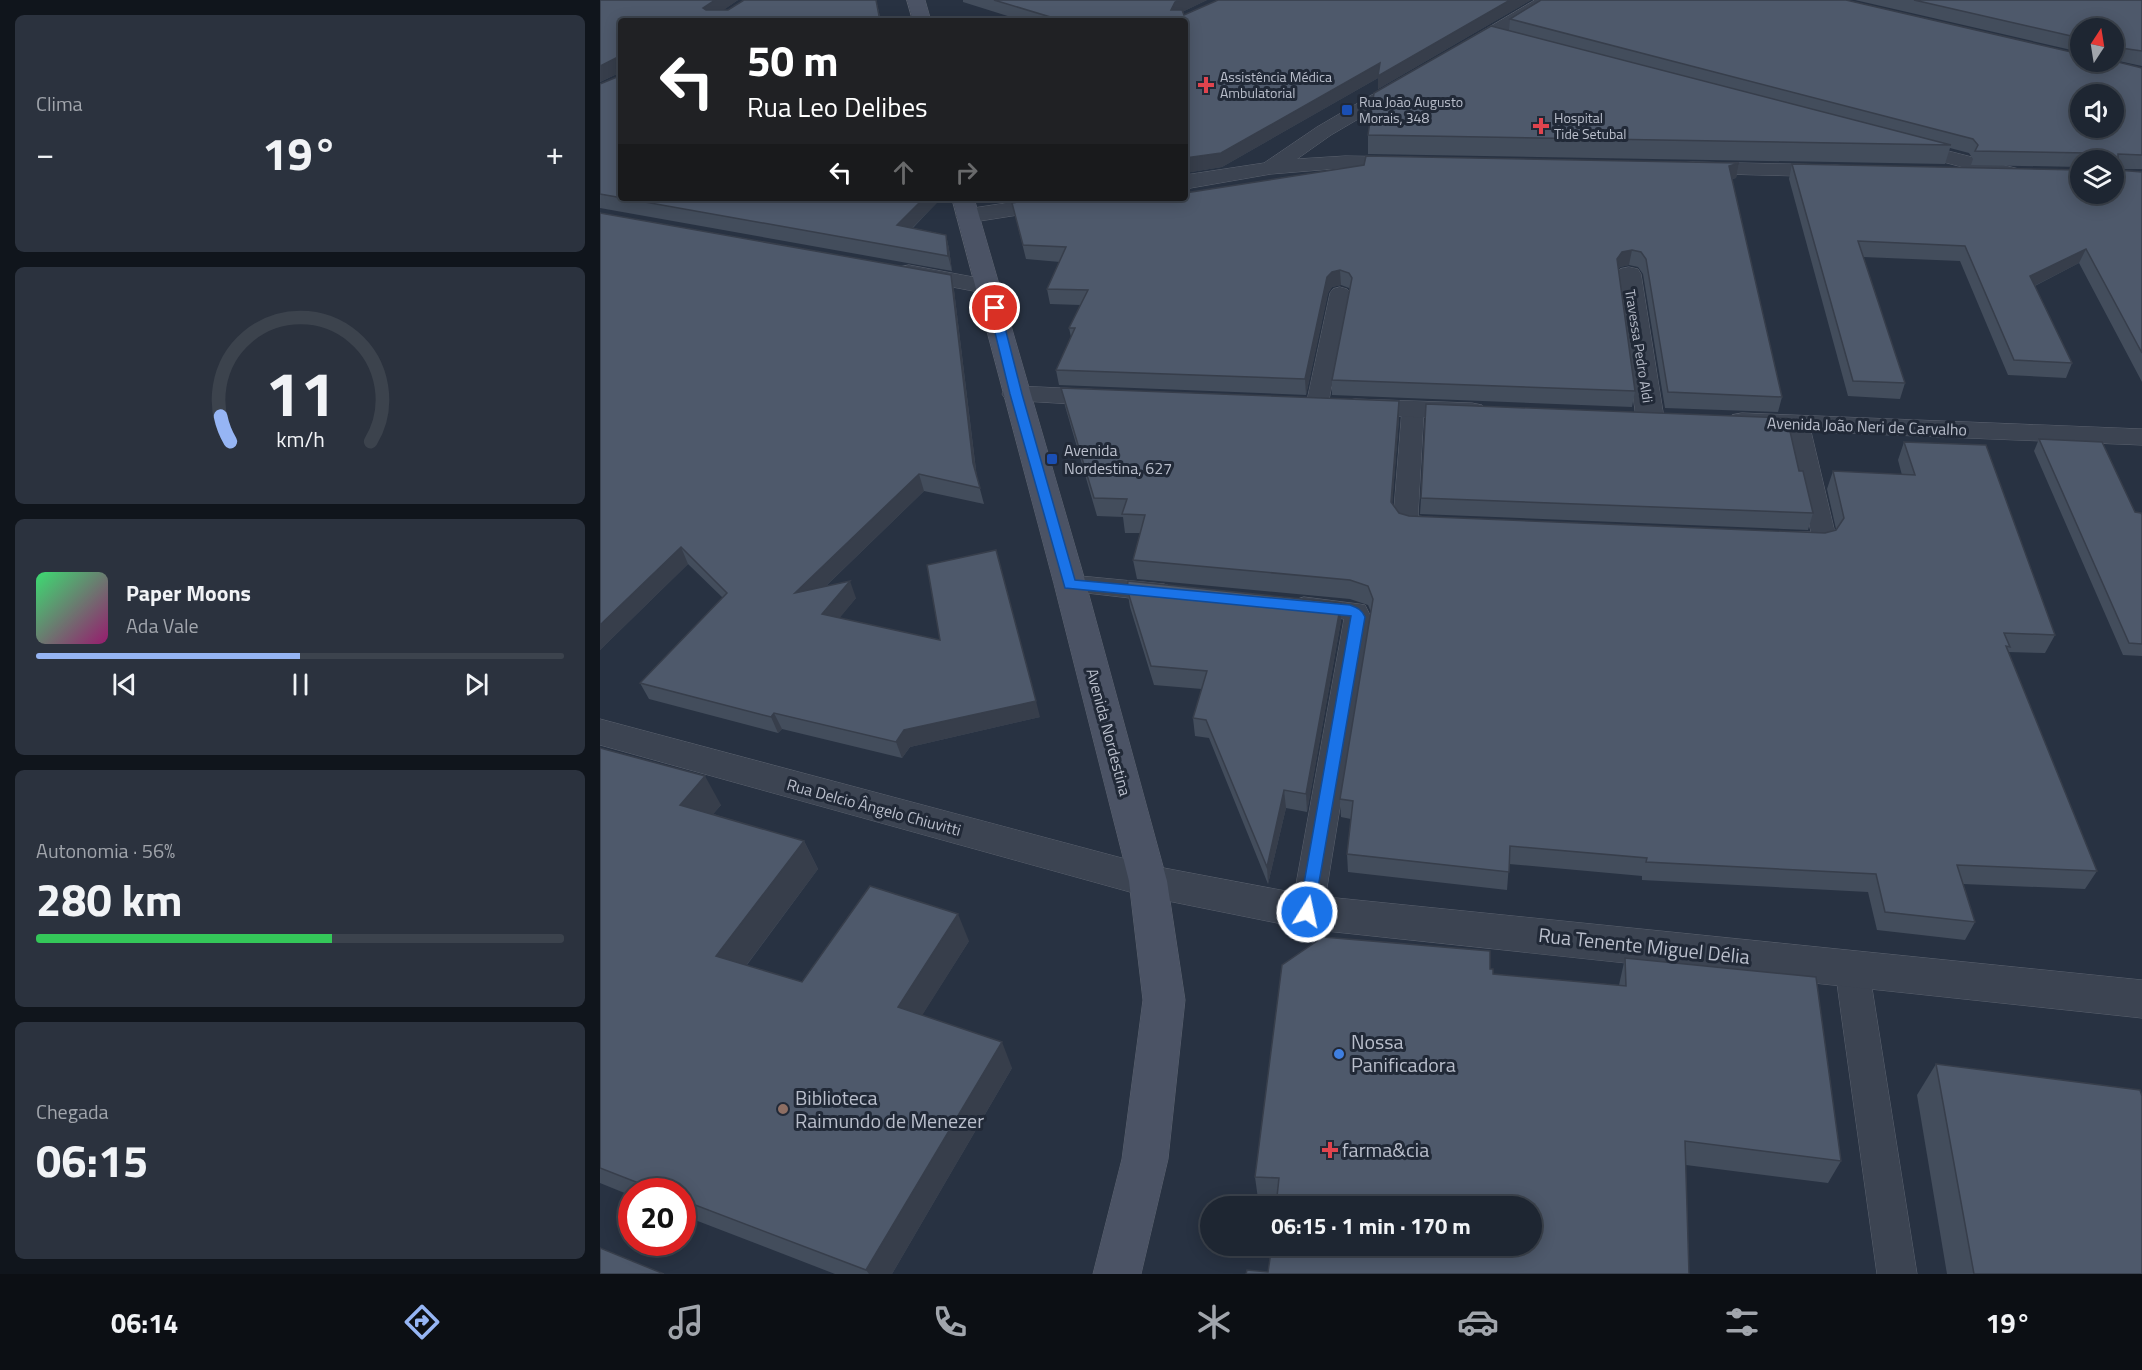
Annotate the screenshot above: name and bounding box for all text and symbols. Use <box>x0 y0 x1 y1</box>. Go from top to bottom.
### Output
north arrow <box>2070 18 2124 72</box>
map controls <box>2070 18 2124 204</box>
text: 50 m <box>747 28 839 92</box>
icon: left <box>648 42 726 120</box>
place label: Assistência Médica Ambulatorial <box>1220 66 1332 103</box>
marker: Assistência Médica Ambulatorial <box>1197 76 1215 94</box>
button: sound <box>2070 84 2124 138</box>
text: Rua Leo Delibes <box>747 86 928 127</box>
text: Clima <box>36 88 83 119</box>
place label: Rua João Augusto Morais, 348 <box>1359 91 1463 128</box>
marker: Rua João Augusto Morais, 348 <box>1340 103 1354 117</box>
place label: Hospital Tide Setubal <box>1554 107 1627 144</box>
marker: Hospital Tide Setubal <box>1532 117 1550 135</box>
text: 19° <box>262 119 338 187</box>
text: − <box>36 128 54 178</box>
text: + <box>546 128 564 178</box>
button: layers <box>2070 150 2124 204</box>
icon: left <box>824 156 857 189</box>
icon: ahead <box>887 156 920 189</box>
icon: right <box>950 156 983 189</box>
pin <box>969 282 1020 333</box>
street label: Travessa Pedro Aldi <box>1620 288 1659 404</box>
icon: arrive <box>978 291 1011 324</box>
text: 11 <box>265 345 335 440</box>
street label: Avenida João Neri de Carvalho <box>1767 411 1967 441</box>
text: km/h <box>276 424 324 456</box>
place label: Avenida Nordestina, 627 <box>1064 438 1172 480</box>
marker: Avenida Nordestina, 627 <box>1045 452 1059 466</box>
text: Paper Moons <box>126 576 251 610</box>
text: Ada Vale <box>126 610 199 641</box>
street label: Avenida Nordestina <box>1080 666 1138 798</box>
icon: previous <box>108 668 141 701</box>
icon: pause <box>284 668 317 701</box>
icon: next <box>460 668 493 701</box>
street label: Rua Delcio Ângelo Chiuvitti <box>784 772 964 842</box>
text: Autonomia · 56% <box>36 835 175 866</box>
text: 280 km <box>36 865 182 933</box>
position arrow <box>1275 880 1339 944</box>
street label: Rua Tenente Miguel Délia <box>1537 919 1751 972</box>
place label: Nossa Panificadora <box>1351 1026 1456 1080</box>
marker: Nossa Panificadora <box>1332 1047 1346 1061</box>
place label: Biblioteca Raimundo de Menezer <box>795 1082 984 1136</box>
text: Chegada <box>36 1096 109 1127</box>
marker: Biblioteca Raimundo de Menezer <box>776 1102 790 1116</box>
text: 06:15 <box>36 1126 148 1194</box>
place label: farma&cia <box>1342 1134 1429 1165</box>
marker: farma&cia <box>1323 1143 1337 1157</box>
speed limit sign: 20 <box>618 1178 696 1256</box>
text: 06:15 · 1 min · 170 m <box>1271 1209 1471 1243</box>
icon: directions <box>401 1301 443 1343</box>
icon: music <box>665 1301 707 1343</box>
icon: phone <box>929 1301 971 1343</box>
icon: climate <box>1193 1301 1235 1343</box>
icon: car <box>1457 1301 1499 1343</box>
icon: filters <box>1721 1301 1763 1343</box>
text: 06:14 <box>111 1302 178 1343</box>
text: 19° <box>1985 1302 2031 1343</box>

